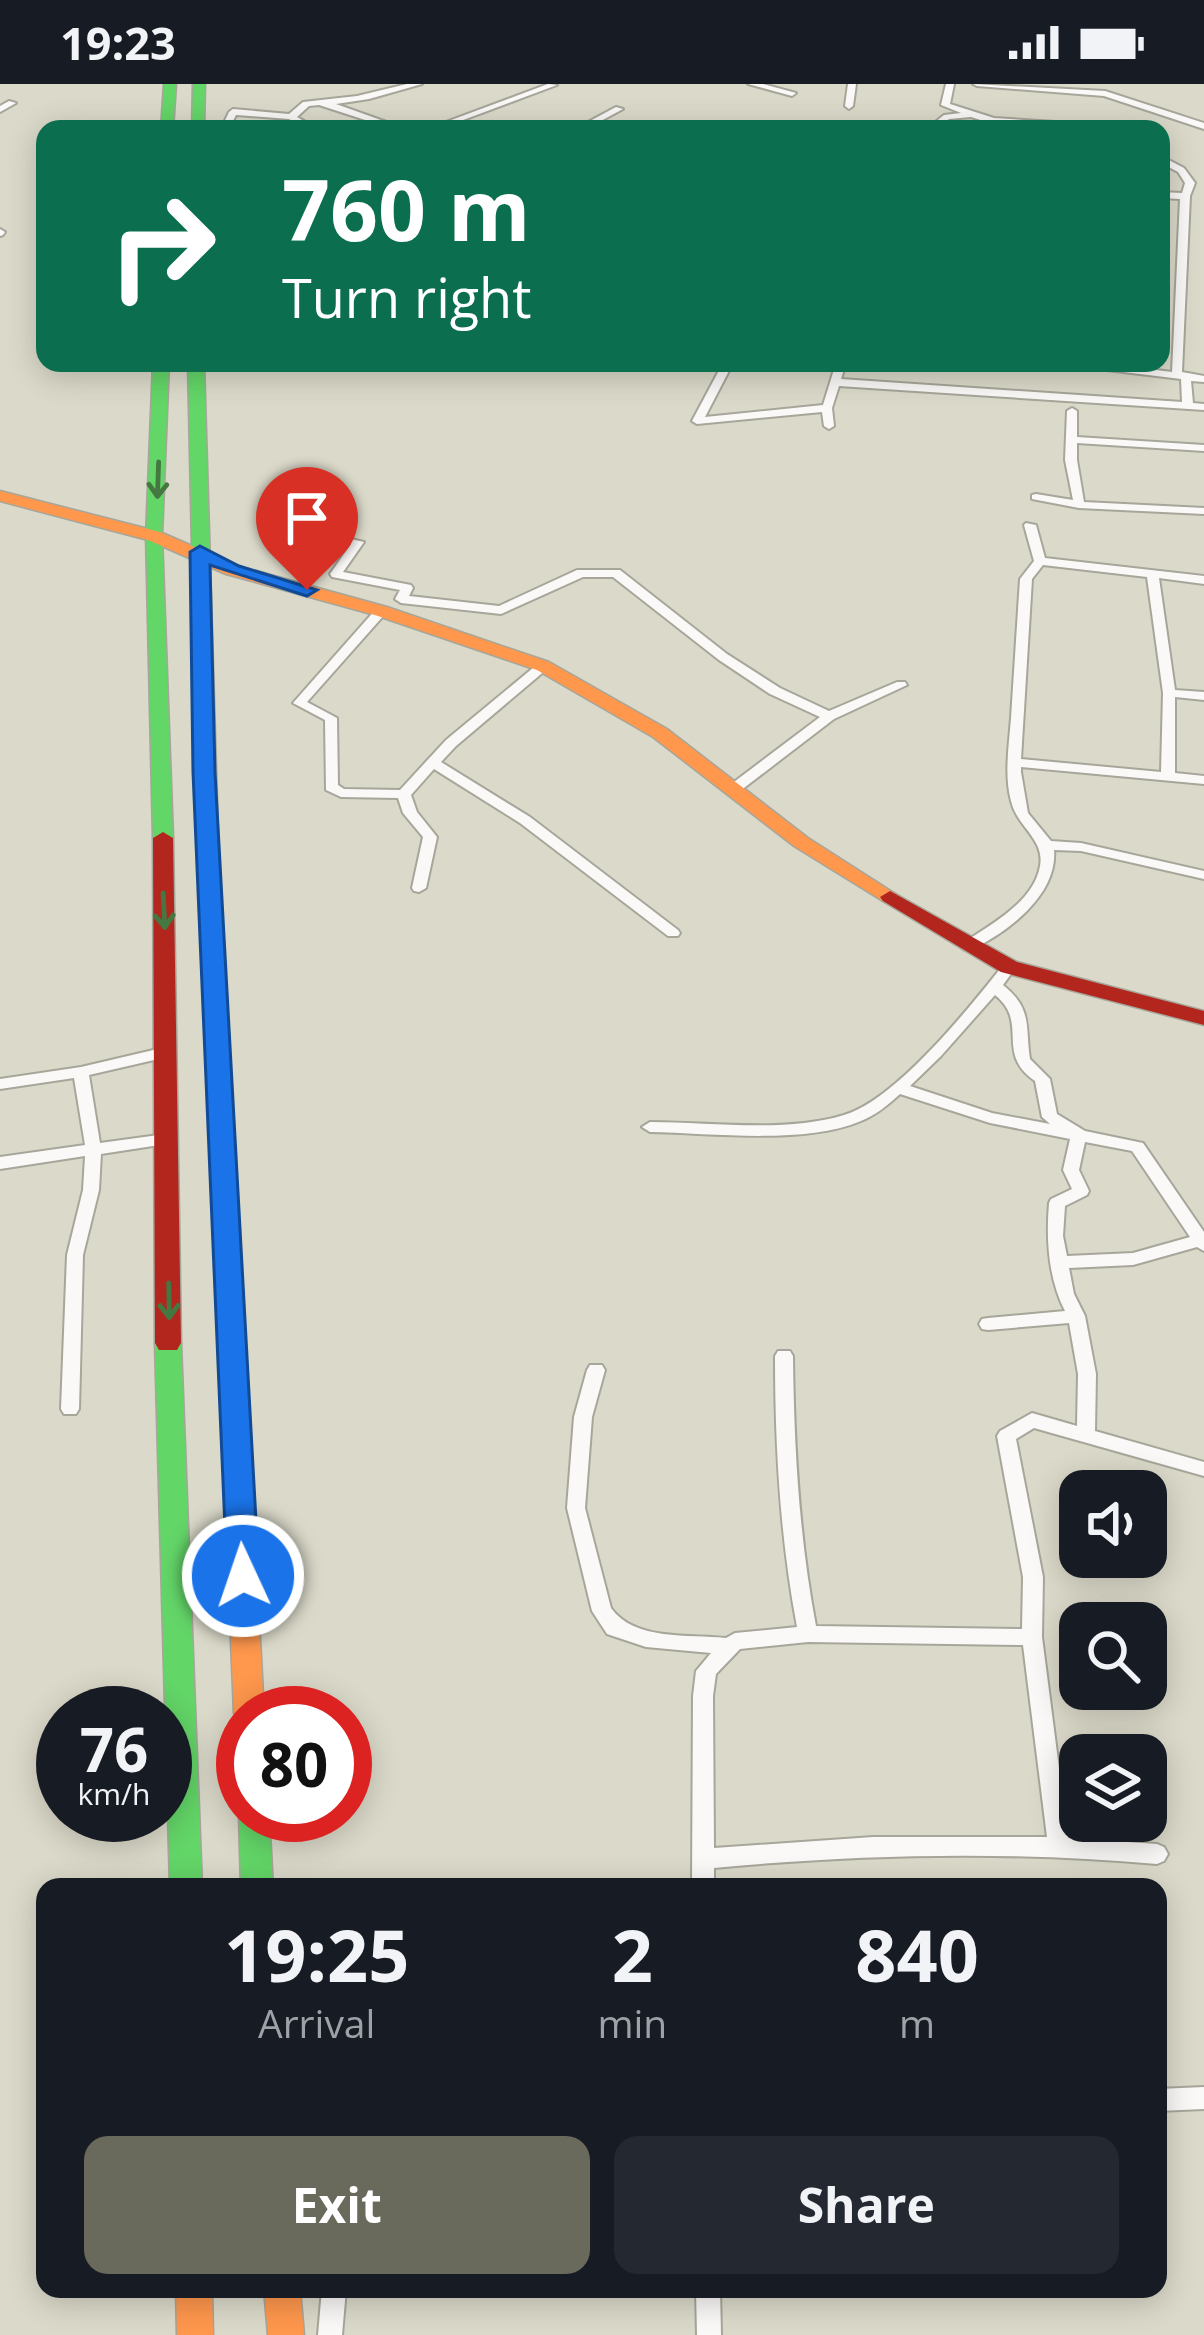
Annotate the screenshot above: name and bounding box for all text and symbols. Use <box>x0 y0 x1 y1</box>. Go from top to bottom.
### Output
text: 19:23 <box>60 12 176 73</box>
text: 760 m <box>282 151 530 266</box>
icon: right <box>84 168 240 324</box>
text: Turn right <box>282 260 531 334</box>
one-way arrow <box>146 460 169 499</box>
pin <box>256 467 358 590</box>
icon: arrive <box>274 485 340 551</box>
one-way arrow <box>153 891 176 930</box>
one-way arrow <box>158 1281 181 1320</box>
map controls <box>1059 1470 1167 1842</box>
button: sound <box>1059 1470 1167 1578</box>
position arrow <box>180 1513 306 1639</box>
button: search <box>1059 1602 1167 1710</box>
speed limit sign: 80 <box>216 1686 372 1842</box>
text: 76 <box>80 1708 148 1790</box>
button: layers <box>1059 1734 1167 1842</box>
text: km/h <box>78 1773 150 1814</box>
text: 19:25 <box>224 1905 409 2003</box>
text: 2 <box>612 1905 653 2003</box>
text: 840 <box>855 1905 979 2003</box>
text: Arrival <box>258 1996 375 2049</box>
text: min <box>597 1996 667 2049</box>
text: m <box>899 1996 935 2049</box>
button: Exit <box>84 2136 590 2274</box>
button: Share <box>614 2136 1119 2274</box>

